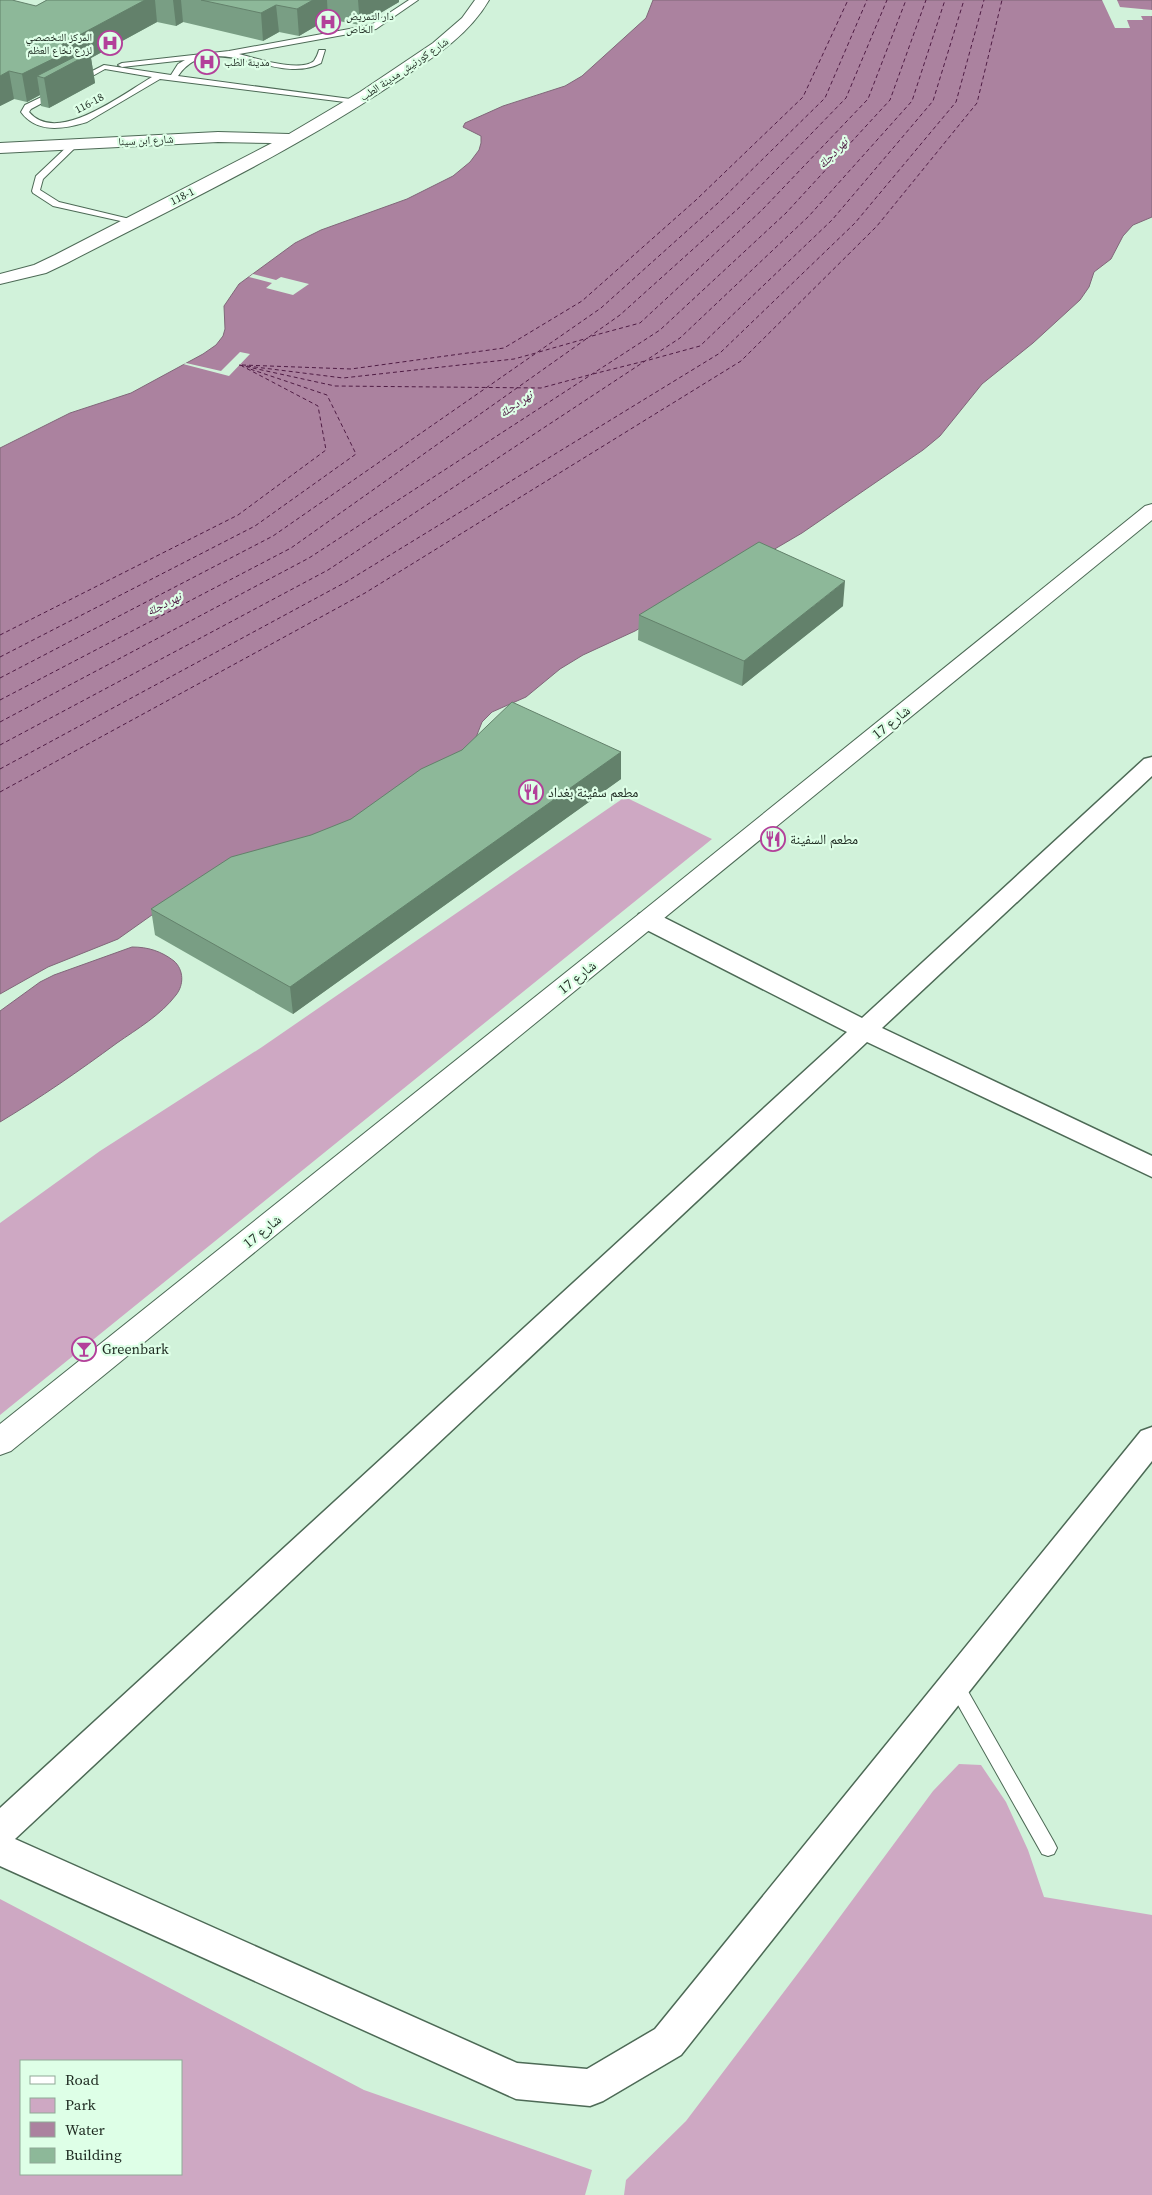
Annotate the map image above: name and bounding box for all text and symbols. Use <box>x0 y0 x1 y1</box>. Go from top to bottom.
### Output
hospital icon: دار التمريض الخاص <box>315 9 341 35</box>
place label: دار التمريض الخاص <box>346 9 394 37</box>
place label: المركز التخصصي لزرع نخاع العظم <box>26 30 92 58</box>
hospital icon: المركز التخصصي لزرع نخاع العظم <box>97 30 123 56</box>
street label: شارع كورنيش مدينة الطب <box>357 34 451 105</box>
hospital icon: مدينة الطب <box>194 49 220 75</box>
place label: مدينة الطب <box>224 55 270 70</box>
street label: 116-18 <box>72 90 106 117</box>
street label: شارع ابن سينا <box>118 132 174 149</box>
water label: نهر دجلة <box>815 133 853 172</box>
street label: 118-1 <box>167 184 197 209</box>
water label: نهر دجلة <box>496 386 538 421</box>
water label: نهر دجلة <box>144 587 186 619</box>
street label: شارع 17 <box>868 700 914 744</box>
restaurant icon: مطعم سفينة بغداد <box>518 779 544 805</box>
place label: مطعم سفينة بغداد <box>548 782 638 802</box>
restaurant icon: مطعم السفينة <box>760 826 786 852</box>
place label: مطعم السفينة <box>790 829 858 849</box>
street label: شارع 17 <box>554 955 600 999</box>
street label: شارع 17 <box>239 1209 285 1253</box>
bar icon: Greenbark <box>71 1336 97 1362</box>
place label: Greenbark <box>102 1339 169 1359</box>
legend <box>20 2060 182 2175</box>
text: Road <box>65 2069 99 2090</box>
text: Park <box>65 2094 97 2115</box>
text: Water <box>65 2119 106 2140</box>
text: Building <box>65 2144 122 2165</box>

